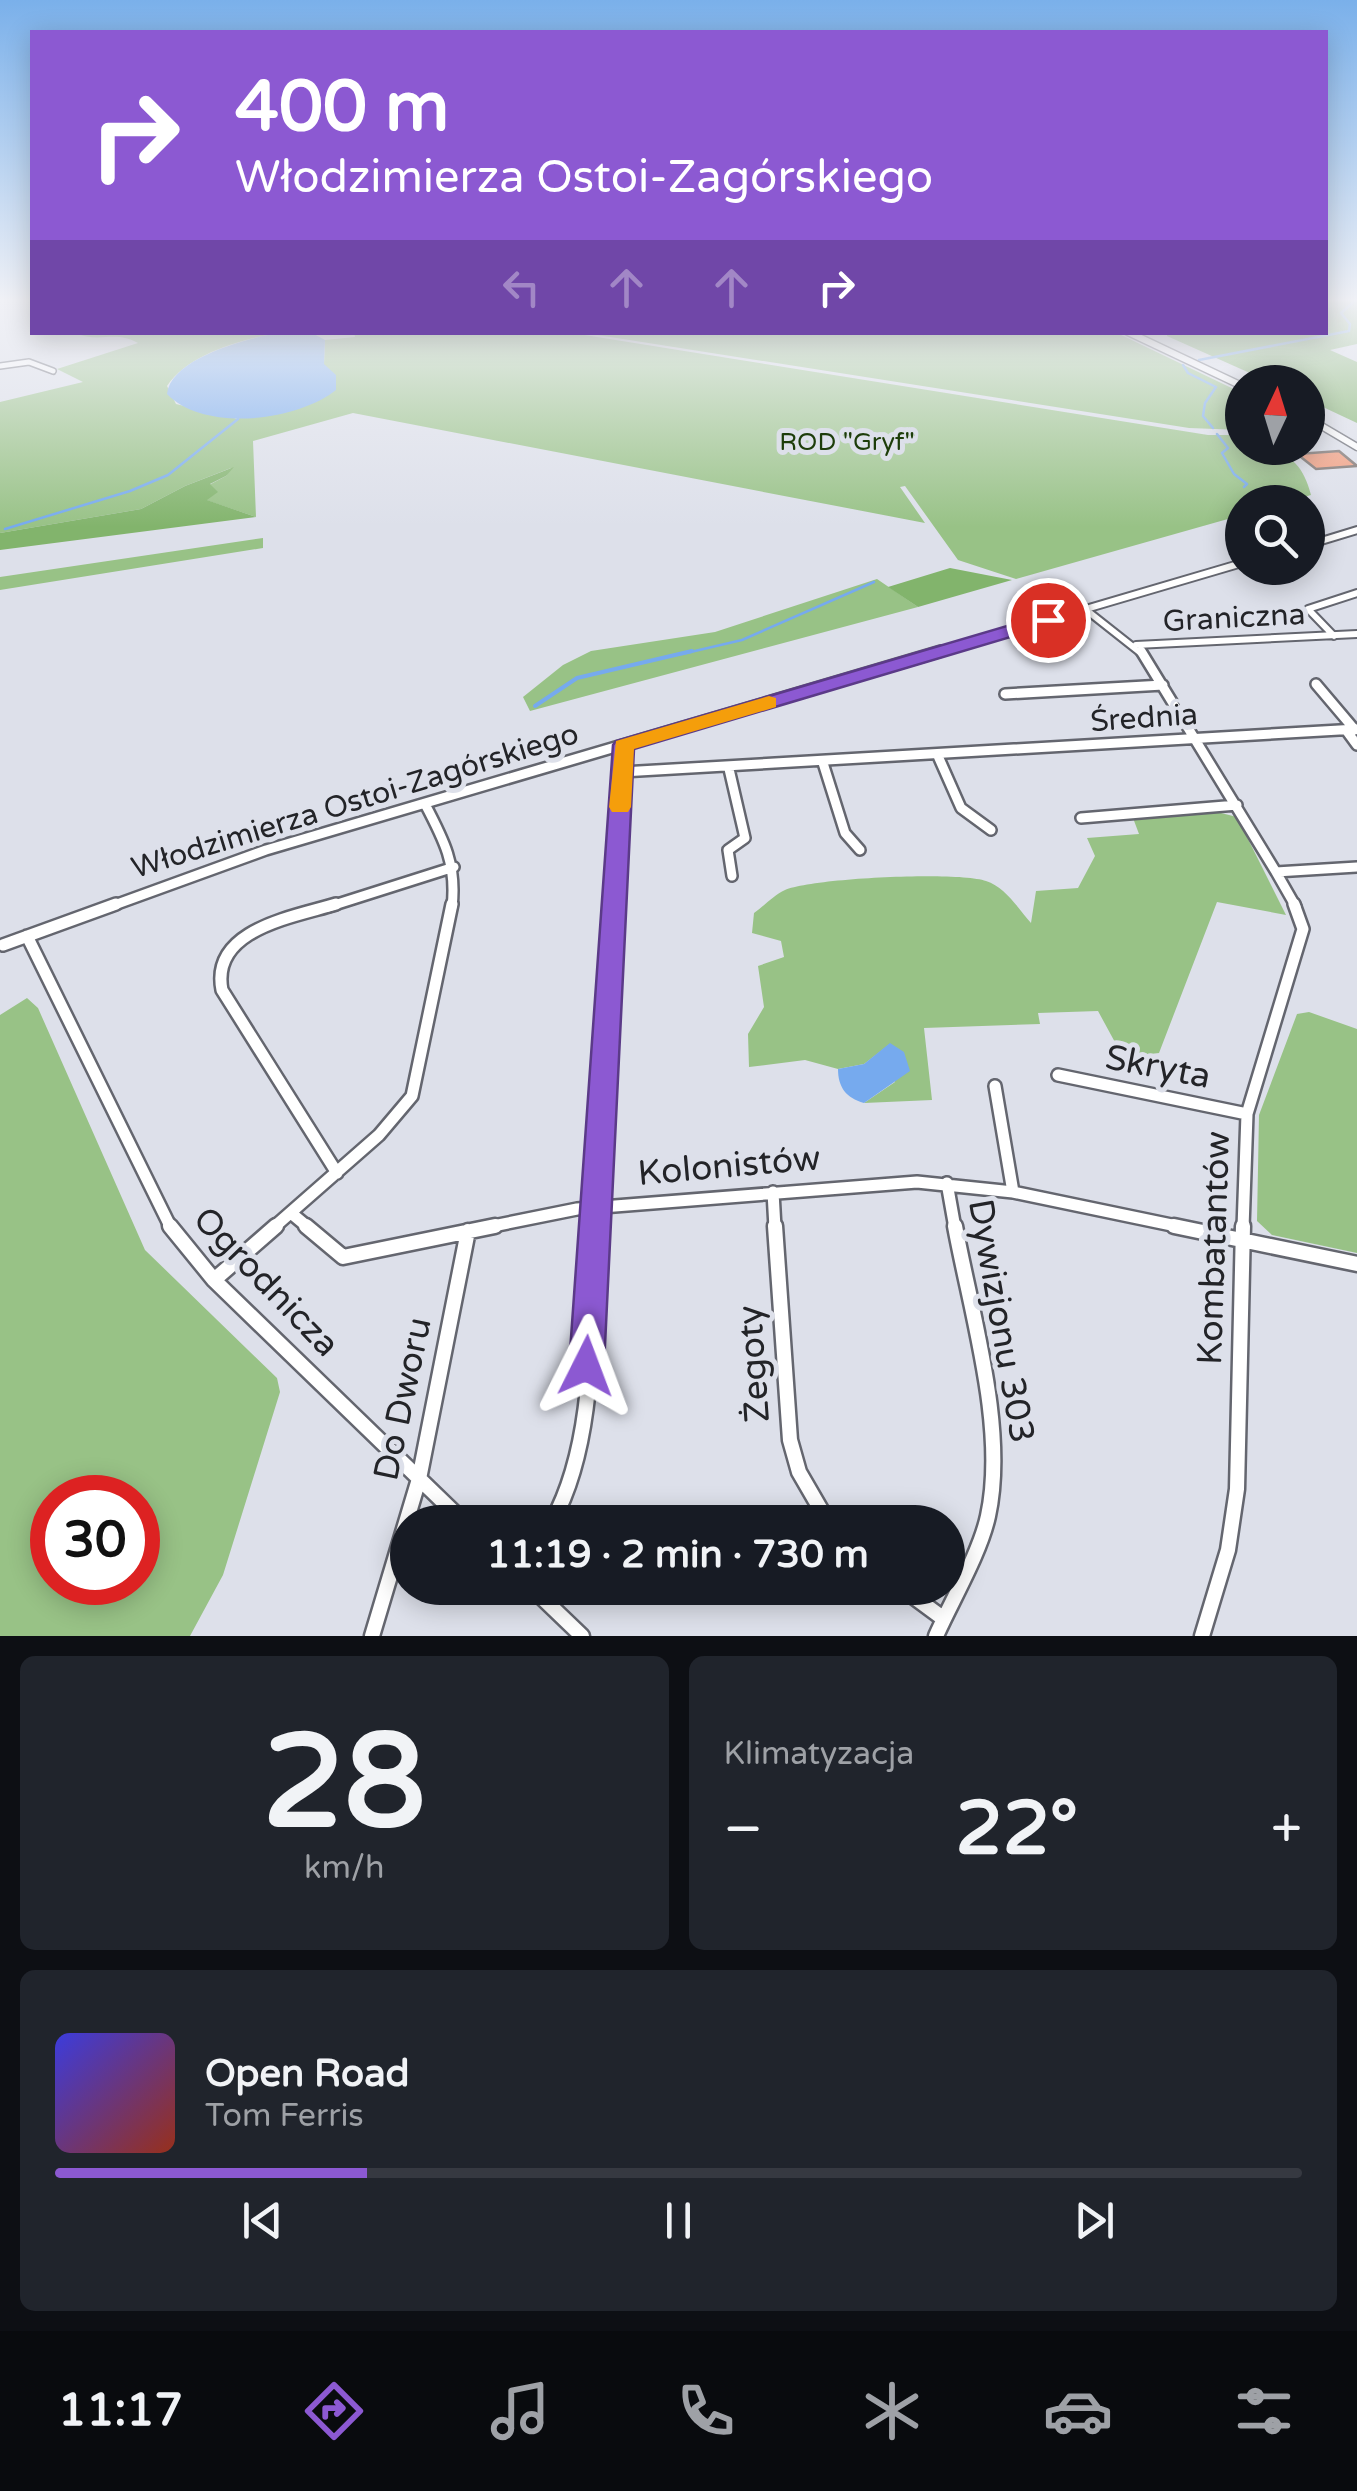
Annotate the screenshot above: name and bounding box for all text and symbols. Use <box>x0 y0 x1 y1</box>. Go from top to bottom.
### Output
text: 400 m <box>235 66 449 150</box>
icon: right <box>70 70 200 200</box>
text: Włodzimierza Ostoi-Zagórskiego <box>235 151 933 205</box>
icon: left <box>494 260 549 315</box>
icon: ahead <box>599 260 654 315</box>
icon: ahead <box>704 260 759 315</box>
icon: right <box>809 260 864 315</box>
north arrow <box>1225 365 1325 465</box>
map controls <box>1225 365 1325 585</box>
park label: ROD "Gryf" <box>779 427 915 457</box>
button: search <box>1225 485 1325 585</box>
pin <box>1006 578 1091 663</box>
icon: arrive <box>1021 593 1076 648</box>
street label: Graniczna <box>1162 596 1306 640</box>
street label: Średnia <box>1089 696 1199 740</box>
street label: Włodzimierza Ostoi-Zagórskiego <box>127 715 583 887</box>
street label: Skryta <box>1102 1036 1214 1098</box>
street label: Kombatantów <box>1189 1130 1239 1366</box>
street label: Kolonistów <box>636 1137 822 1195</box>
street label: Dywizjonu 303 <box>959 1196 1043 1446</box>
street label: Ogrodnicza <box>184 1198 348 1366</box>
street label: Żegoty <box>729 1304 779 1424</box>
street label: Do Dworu <box>365 1314 441 1484</box>
position arrow <box>534 1314 638 1418</box>
speed limit sign: 30 <box>30 1475 160 1605</box>
text: 11:19 · 2 min · 730 m <box>486 1532 869 1578</box>
text: 28 <box>263 1706 426 1862</box>
text: Klimatyzacja <box>724 1735 914 1773</box>
text: 22° <box>956 1784 1078 1874</box>
text: − <box>724 1797 763 1863</box>
text: + <box>1271 1797 1302 1863</box>
text: km/h <box>304 1849 384 1887</box>
text: Open Road <box>205 2051 410 2097</box>
text: Tom Ferris <box>205 2097 364 2135</box>
icon: previous <box>235 2193 290 2248</box>
icon: pause <box>651 2193 706 2248</box>
icon: next <box>1067 2193 1122 2248</box>
icon: directions <box>299 2376 369 2446</box>
icon: music <box>485 2376 555 2446</box>
icon: phone <box>671 2376 741 2446</box>
icon: climate <box>857 2376 927 2446</box>
icon: car <box>1043 2376 1113 2446</box>
icon: filters <box>1229 2376 1299 2446</box>
text: 11:17 <box>58 2384 183 2438</box>

